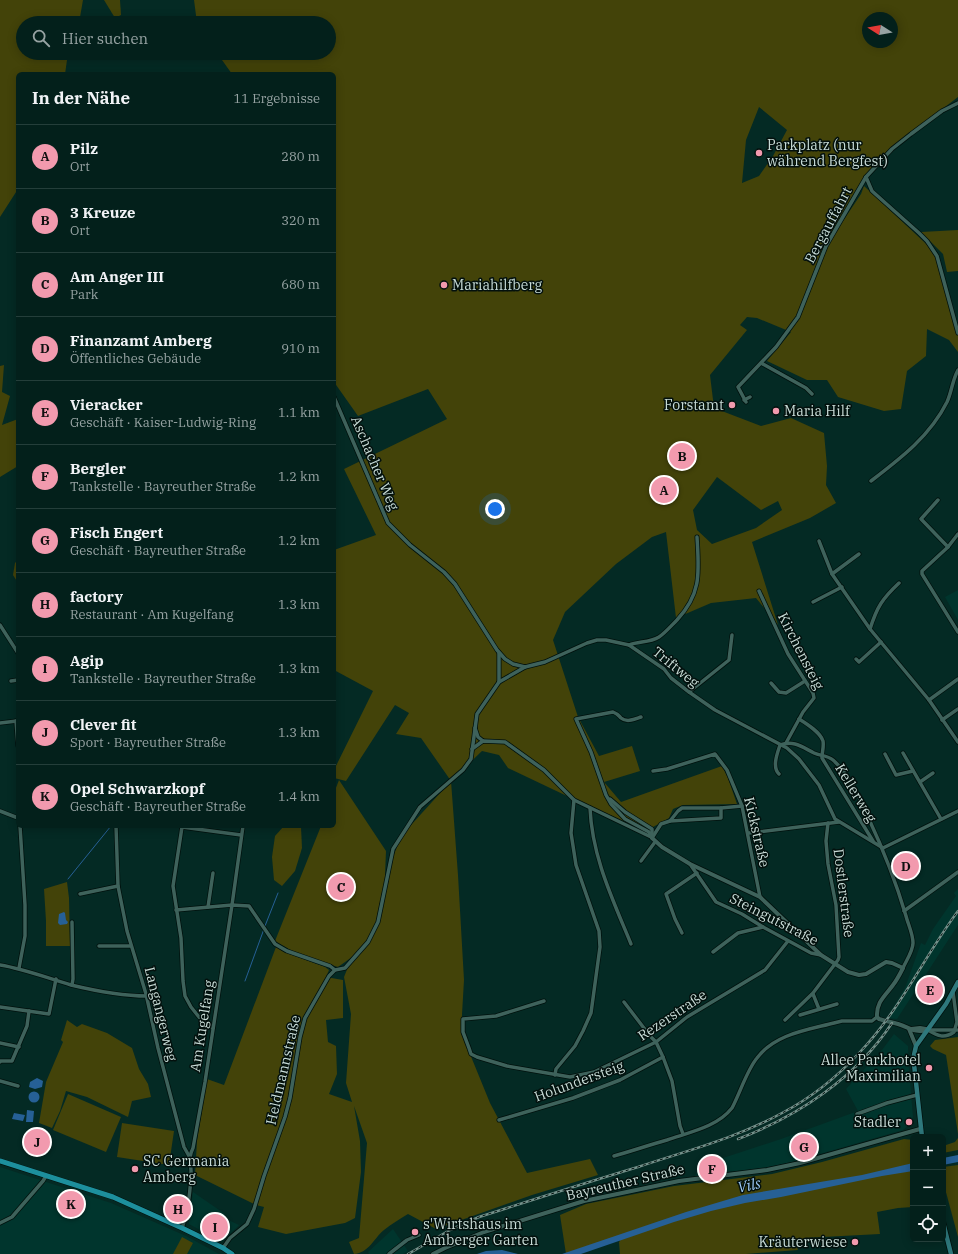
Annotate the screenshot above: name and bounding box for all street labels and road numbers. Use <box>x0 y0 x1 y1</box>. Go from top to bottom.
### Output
street label: Bergauffahrt <box>800 184 856 266</box>
street label: Aschacher Weg <box>347 413 403 513</box>
street label: Kirchensteig <box>774 609 828 693</box>
street label: Triftweg <box>649 643 703 692</box>
street label: Kellerweg <box>831 760 881 826</box>
street label: Kickstraße <box>740 795 774 869</box>
street label: Dostlerstraße <box>830 848 858 938</box>
street label: Steingutstraße <box>727 889 821 949</box>
street label: Langangerweg <box>141 965 182 1063</box>
street label: Am Kugelfang <box>186 978 218 1073</box>
street label: Rezerstraße <box>634 985 710 1045</box>
street label: Heldmannstraße <box>262 1013 304 1127</box>
street label: Holundersteig <box>532 1056 627 1106</box>
street label: Bayreuther Straße <box>564 1160 686 1204</box>

